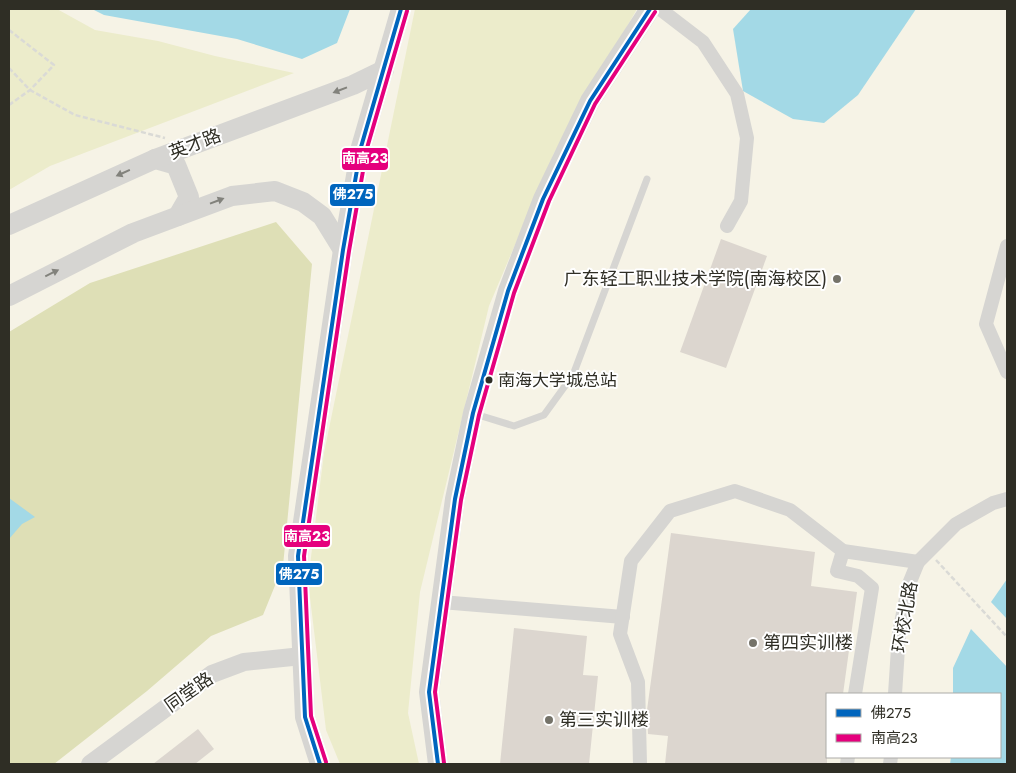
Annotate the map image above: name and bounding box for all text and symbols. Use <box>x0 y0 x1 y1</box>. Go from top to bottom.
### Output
one-way arrow <box>332 87 347 94</box>
street label: 英才路 <box>165 122 225 166</box>
line badge: 南高23 <box>341 147 389 171</box>
text: 南高23 <box>342 148 388 168</box>
one-way arrow <box>116 170 130 178</box>
line badge: 佛275 <box>329 183 376 207</box>
text: 佛275 <box>333 184 373 204</box>
one-way arrow <box>210 197 224 205</box>
place label: 广东轻工职业技术学院(南海校区) <box>564 266 827 292</box>
one-way arrow <box>45 269 59 277</box>
marker: 广东轻工职业技术学院(南海校区) <box>831 273 843 285</box>
place label: 南海大学城总站 <box>498 368 617 392</box>
marker: 南海大学城总站 <box>484 375 494 385</box>
line badge: 南高23 <box>283 524 331 548</box>
text: 南高23 <box>284 526 330 546</box>
line badge: 佛275 <box>275 562 323 586</box>
text: 佛275 <box>279 564 319 584</box>
street label: 环校北路 <box>886 579 924 655</box>
place label: 第四实训楼 <box>763 630 853 656</box>
marker: 第四实训楼 <box>747 637 759 649</box>
street label: 同堂路 <box>159 666 219 718</box>
legend <box>826 693 1001 758</box>
text: 佛275 <box>871 702 911 724</box>
place label: 第三实训楼 <box>559 707 649 733</box>
marker: 第三实训楼 <box>543 714 555 726</box>
text: 南高23 <box>871 727 918 749</box>

